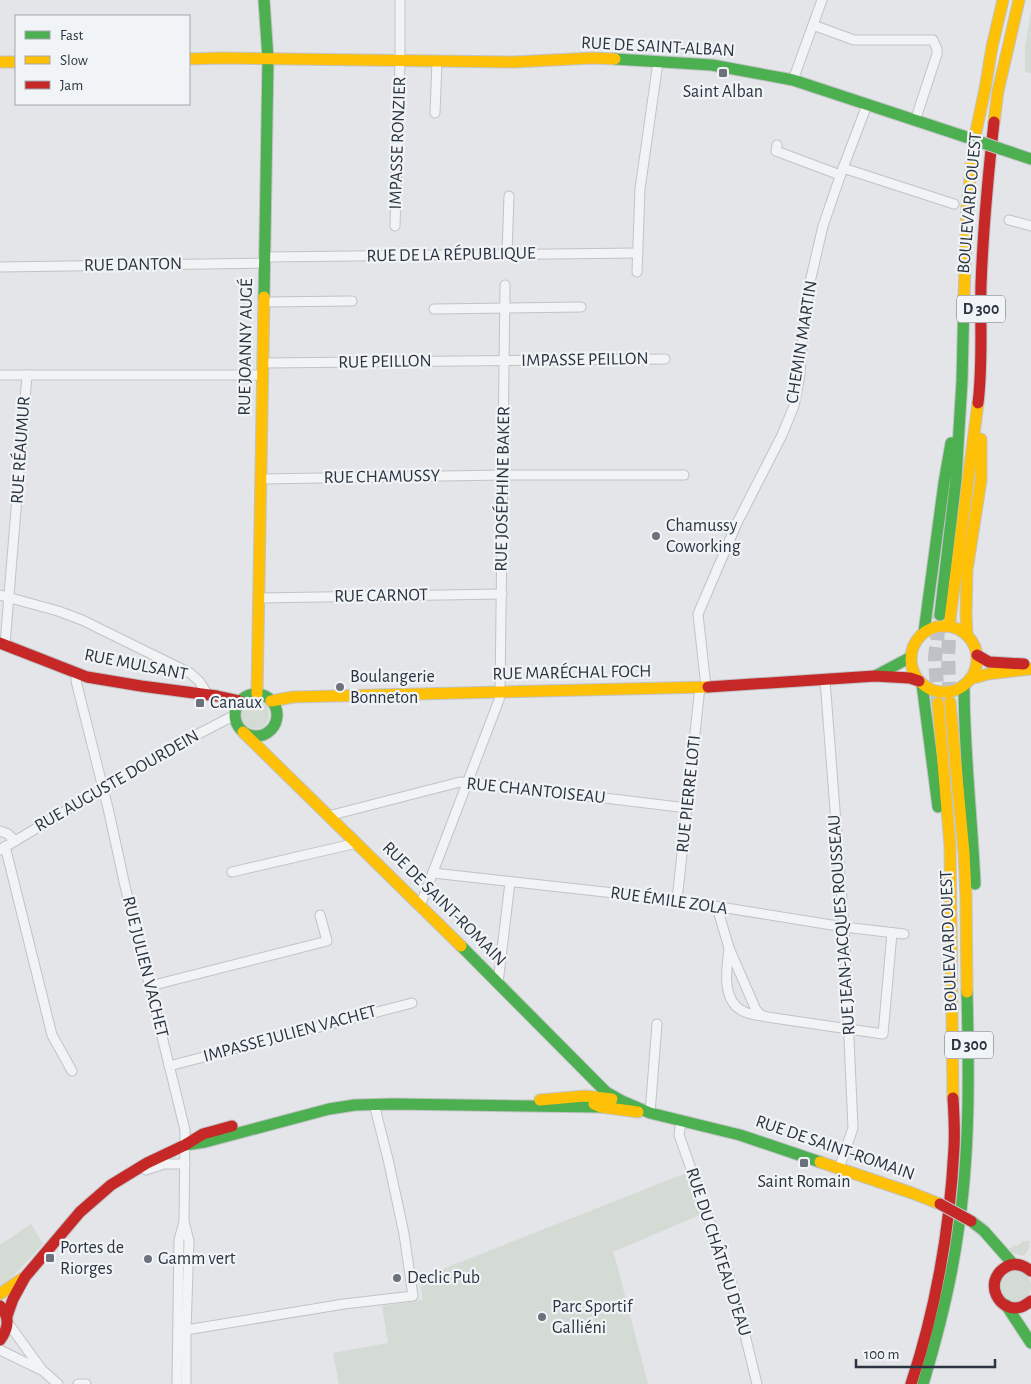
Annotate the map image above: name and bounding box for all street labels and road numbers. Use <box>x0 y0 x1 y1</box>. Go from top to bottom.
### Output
street label: RUE DE SAINT-ALBAN <box>581 34 735 60</box>
street label: IMPASSE RONZIER <box>387 76 409 210</box>
street label: BOULEVARD OUEST <box>955 131 985 274</box>
street label: RUE DE LA RÉPUBLIQUE <box>366 242 536 265</box>
street label: RUE DANTON <box>84 255 182 275</box>
street label: RUE JOANNY AUGÉ <box>233 278 256 416</box>
street label: CHEMIN MARTIN <box>783 279 821 405</box>
road number: D 300 <box>957 296 1005 322</box>
street label: IMPASSE PEILLON <box>521 350 649 370</box>
street label: RUE PEILLON <box>338 352 432 372</box>
street label: RUE RÉAUMUR <box>5 395 34 505</box>
street label: RUE JOSÉPHINE BAKER <box>490 406 513 572</box>
street label: RUE CHAMUSSY <box>324 467 441 487</box>
street label: RUE CARNOT <box>334 586 428 606</box>
street label: RUE MULSANT <box>83 646 190 684</box>
street label: RUE MARÉCHAL FOCH <box>492 660 652 683</box>
street label: RUE AUGUSTE DOURDEIN <box>32 727 202 835</box>
street label: RUE PIERRE LOTI <box>674 734 704 854</box>
street label: RUE CHANTOISEAU <box>466 775 606 807</box>
street label: RUE JEAN-JACQUES ROUSSEAU <box>825 814 859 1036</box>
street label: RUE DE SAINT-ROMAIN <box>379 839 509 969</box>
street label: BOULEVARD OUEST <box>938 870 960 1012</box>
street label: RUE ÉMILE ZOLA <box>609 881 730 918</box>
street label: RUE JULIEN VACHET <box>119 895 171 1040</box>
street label: IMPASSE JULIEN VACHET <box>201 1002 379 1066</box>
road number: D 300 <box>945 1032 993 1058</box>
street label: RUE DE SAINT-ROMAIN <box>753 1112 917 1184</box>
street label: RUE DU CHÂTEAU D'EAU <box>682 1165 757 1338</box>

